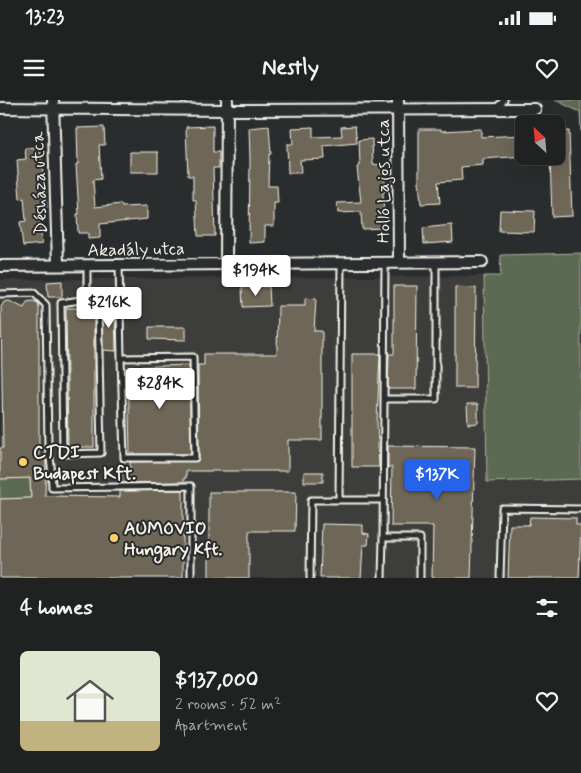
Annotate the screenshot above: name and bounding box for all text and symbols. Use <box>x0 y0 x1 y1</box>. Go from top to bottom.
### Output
text: 13:23 <box>25 5 64 30</box>
icon: menu <box>20 54 48 82</box>
text: Nestly <box>262 54 319 82</box>
icon: heart <box>533 54 561 82</box>
north arrow <box>515 115 565 165</box>
map controls <box>515 115 565 165</box>
street label: Holló Lajos utca <box>372 119 396 243</box>
street label: Désháza utca <box>26 131 54 235</box>
street label: Akadály utca <box>87 237 185 263</box>
pin: $194K <box>221 254 291 297</box>
text: $194K <box>233 260 279 281</box>
pin: $216K <box>74 286 144 329</box>
text: $216K <box>88 292 130 313</box>
pin: $284K <box>125 368 195 410</box>
text: $284K <box>137 373 183 394</box>
place label: CTDI Budapest Kft. <box>33 441 136 486</box>
marker: CTDI Budapest Kft. <box>17 456 29 468</box>
pin: $137K <box>402 458 472 501</box>
text: $137K <box>415 464 459 485</box>
place label: AUMOVIO Hungary Kft. <box>124 517 222 564</box>
marker: AUMOVIO Hungary Kft. <box>108 532 120 544</box>
text: 4 homes <box>20 594 93 622</box>
icon: filters <box>533 594 561 622</box>
text: $137,000 <box>175 666 258 694</box>
icon: home <box>60 671 120 731</box>
icon: heart <box>533 687 561 715</box>
text: 2 rooms · 52 m² <box>175 694 281 715</box>
text: Apartment <box>175 715 248 736</box>

